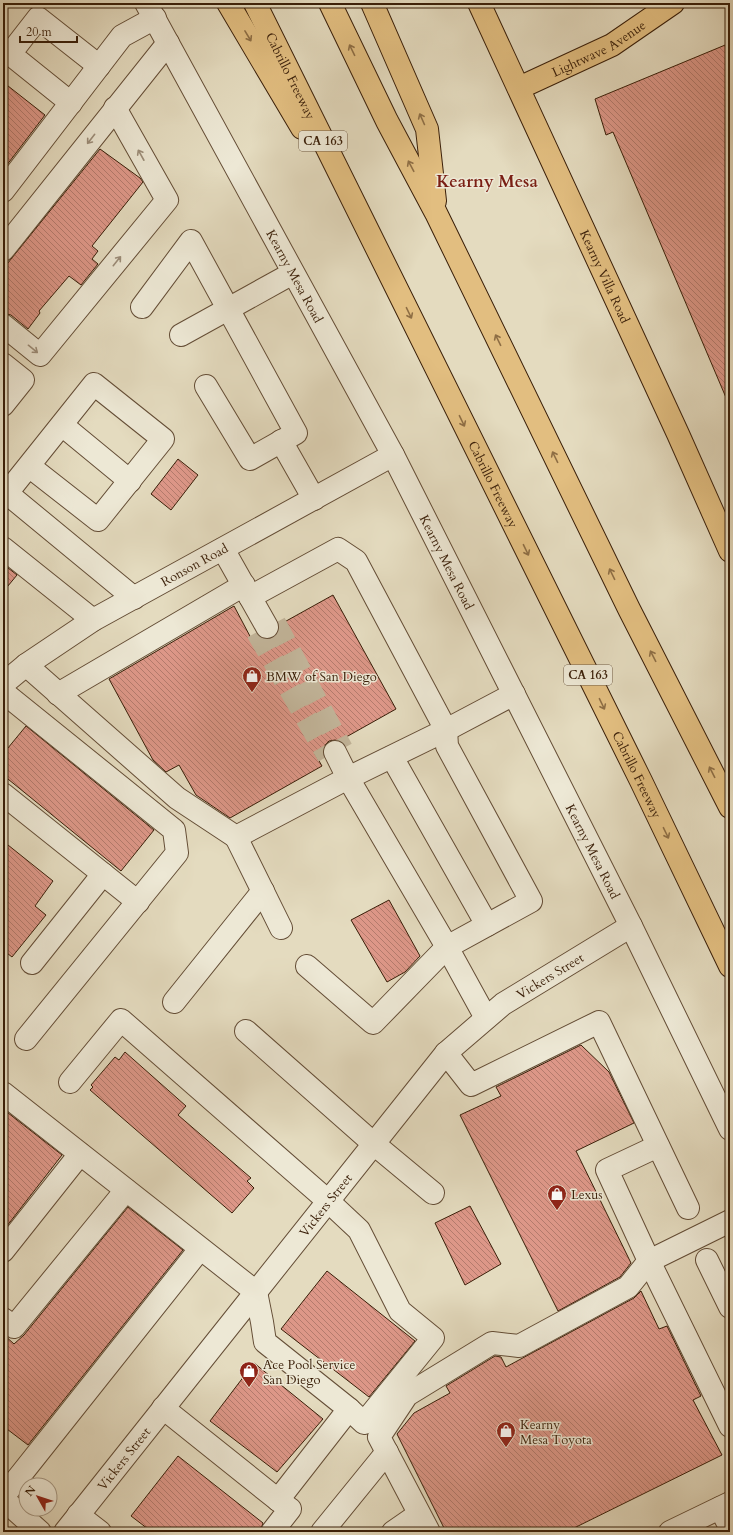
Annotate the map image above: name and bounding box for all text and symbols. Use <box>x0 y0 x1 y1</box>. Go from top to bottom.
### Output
street label: Lightwave Avenue <box>549 16 650 82</box>
scale bar <box>20 18 77 44</box>
text: 20 m <box>26 24 53 40</box>
street label: Cabrillo Freeway <box>261 29 319 123</box>
one-way arrow <box>244 30 252 42</box>
one-way arrow <box>348 44 356 56</box>
one-way arrow <box>418 113 426 125</box>
road number: CA 163 <box>299 131 347 151</box>
one-way arrow <box>87 134 95 145</box>
one-way arrow <box>137 149 145 161</box>
one-way arrow <box>407 160 414 172</box>
district label: Kearny Mesa <box>436 170 538 193</box>
street label: Kearny Mesa Road <box>261 226 327 326</box>
street label: Kearny Villa Road <box>575 227 634 327</box>
one-way arrow <box>113 255 121 266</box>
one-way arrow <box>406 307 414 319</box>
one-way arrow <box>494 334 501 346</box>
one-way arrow <box>28 345 39 354</box>
one-way arrow <box>459 414 467 426</box>
street label: Cabrillo Freeway <box>464 438 522 531</box>
one-way arrow <box>551 451 558 463</box>
street label: Kearny Mesa Road <box>415 512 478 613</box>
street label: Ronson Road <box>158 539 232 591</box>
one-way arrow <box>523 543 530 555</box>
one-way arrow <box>607 568 615 580</box>
one-way arrow <box>649 650 656 662</box>
shop icon: BMW of San Diego <box>241 665 263 693</box>
road number: CA 163 <box>564 665 612 685</box>
place label: BMW of San Diego <box>266 668 377 686</box>
one-way arrow <box>599 698 607 710</box>
street label: Cabrillo Freeway <box>608 728 666 822</box>
one-way arrow <box>708 766 715 778</box>
street label: Kearny Mesa Road <box>561 801 624 902</box>
one-way arrow <box>663 827 670 839</box>
street label: Vickers Street <box>513 949 587 1004</box>
street label: Vickers Street <box>295 1170 357 1241</box>
shop icon: Lexus <box>546 1183 568 1211</box>
place label: Lexus <box>571 1186 603 1204</box>
place label: Ace Pool Service San Diego <box>263 1356 355 1389</box>
shop icon: Ace Pool Service San Diego <box>238 1360 260 1388</box>
place label: Kearny Mesa Toyota <box>520 1416 592 1449</box>
shop icon: Kearny Mesa Toyota <box>495 1420 517 1448</box>
street label: Vickers Street <box>94 1424 155 1494</box>
north arrow <box>18 1477 58 1517</box>
text: N <box>22 1482 40 1499</box>

